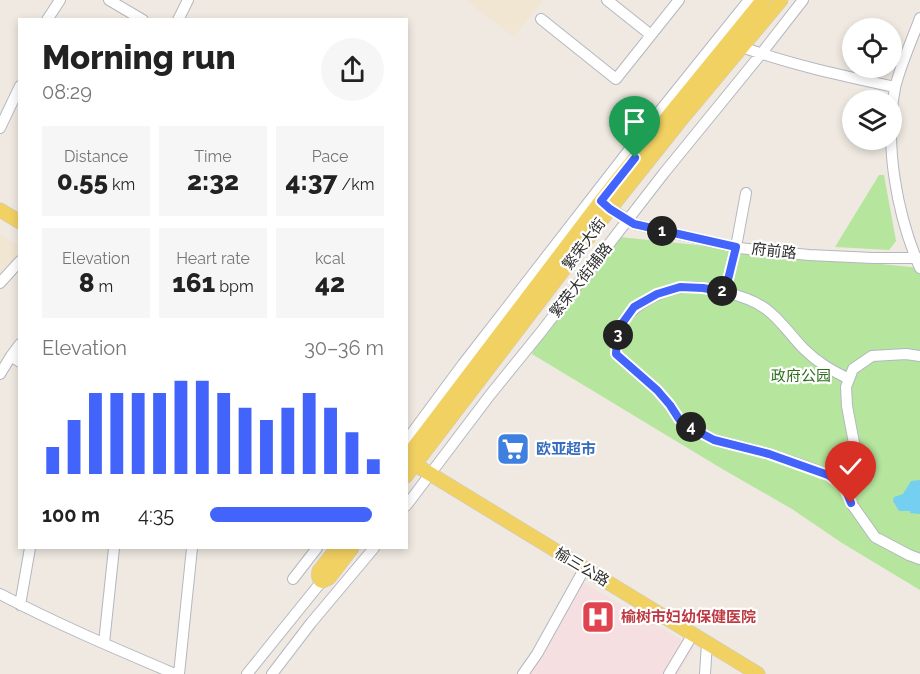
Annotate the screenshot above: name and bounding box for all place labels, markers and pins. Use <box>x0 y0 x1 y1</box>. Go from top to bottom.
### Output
pin <box>609 96 660 158</box>
pin: 1 <box>647 216 677 246</box>
pin: 2 <box>707 276 737 306</box>
pin: 3 <box>603 320 633 350</box>
pin: 4 <box>676 412 706 442</box>
supermarket icon: 欧亚超市 <box>495 431 531 467</box>
place label: 欧亚超市 <box>536 440 596 458</box>
pin <box>825 441 876 503</box>
hospital icon: 榆树市妇幼保健医院 <box>580 599 616 635</box>
place label: 榆树市妇幼保健医院 <box>621 608 756 626</box>

